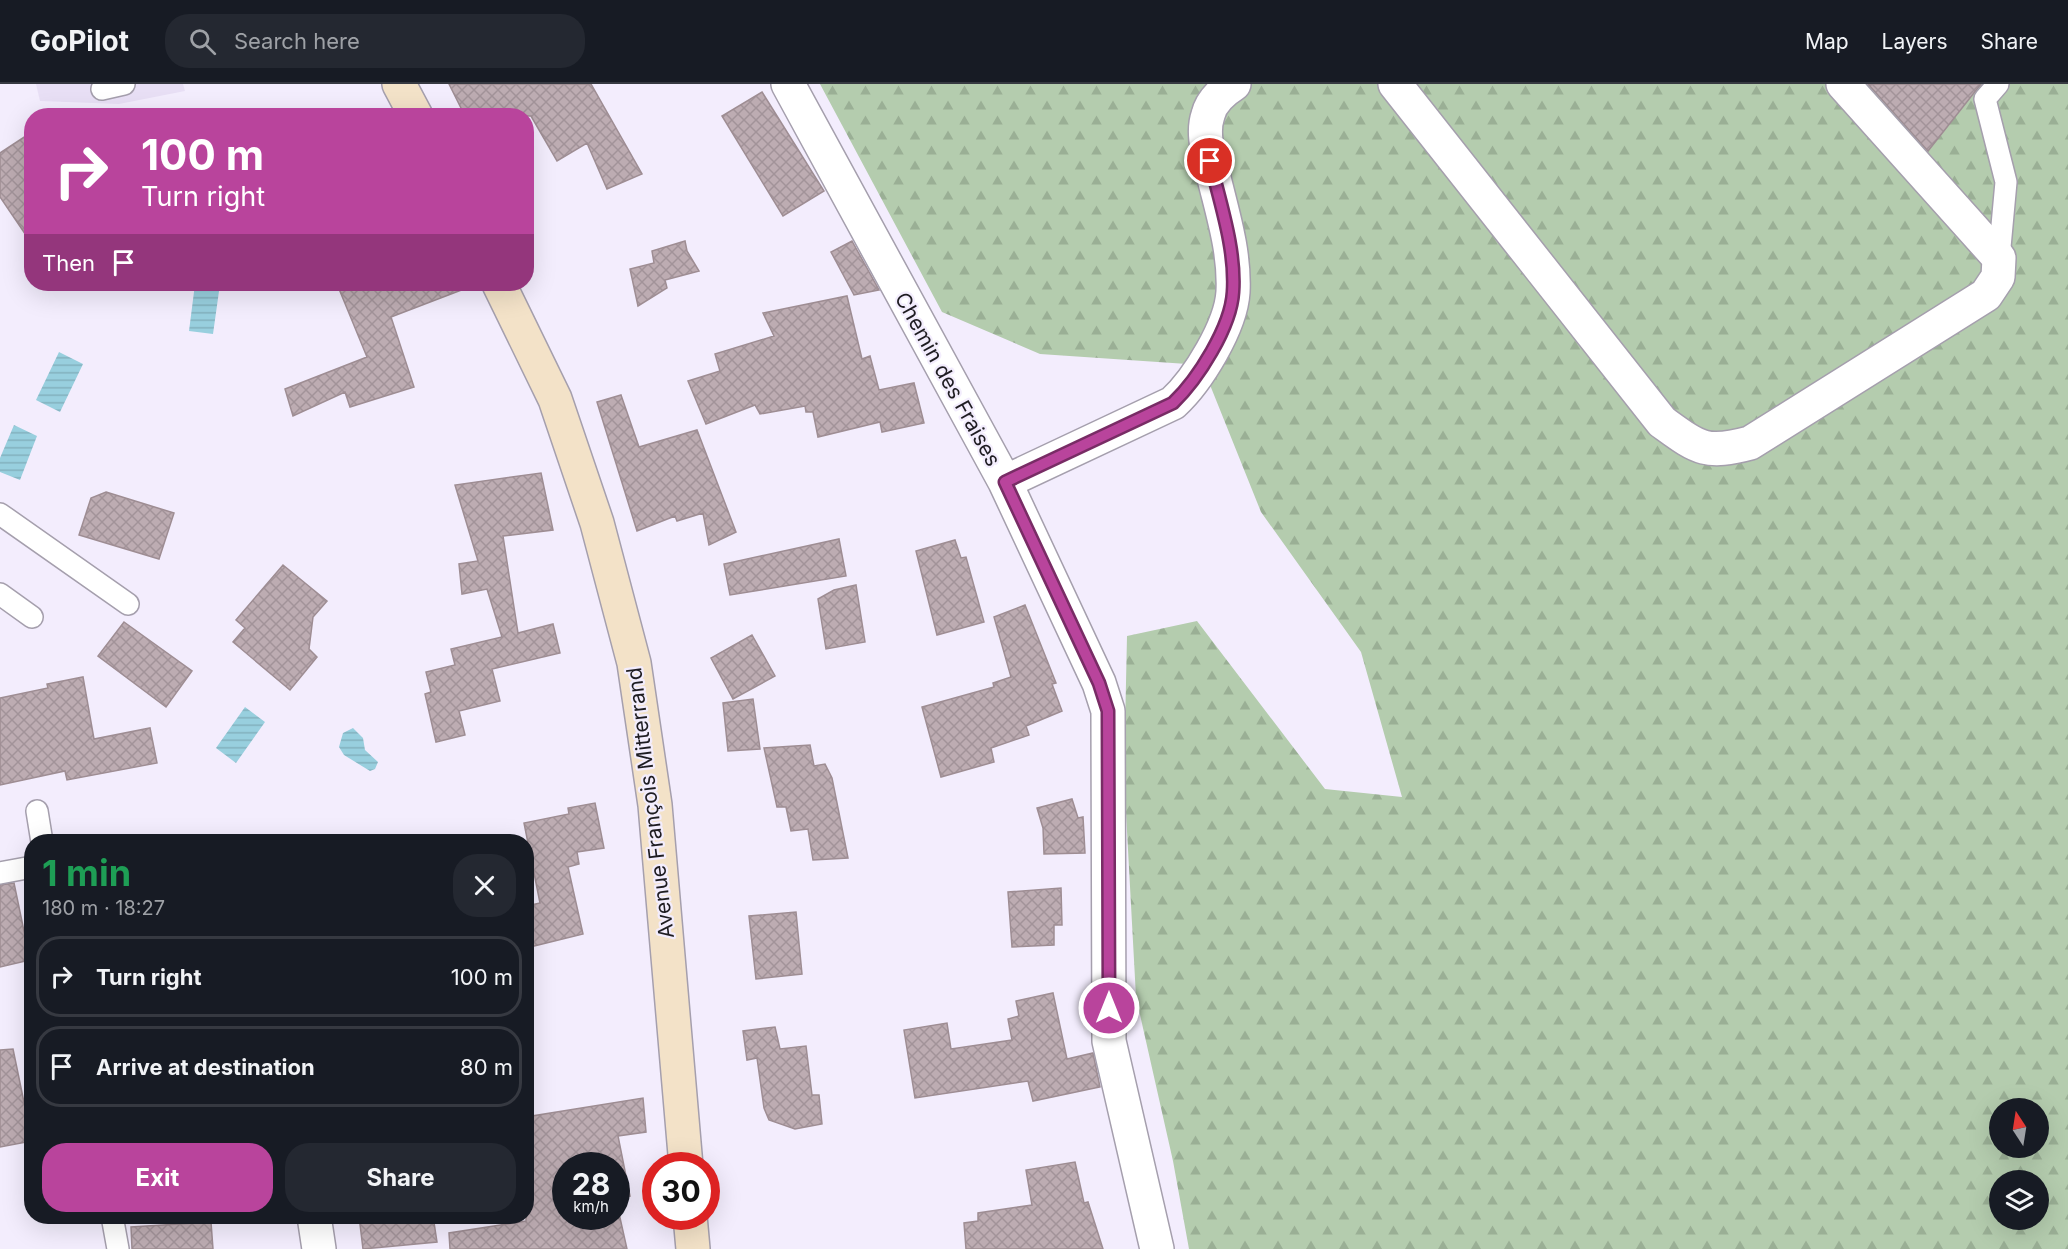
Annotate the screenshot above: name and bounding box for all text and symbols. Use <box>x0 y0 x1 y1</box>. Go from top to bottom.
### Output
search box <box>165 14 585 68</box>
text: GoPilot <box>30 24 129 58</box>
icon: search <box>186 25 219 58</box>
text: Search here <box>234 28 360 54</box>
text: Map <box>1805 29 1849 54</box>
text: Layers <box>1882 29 1948 54</box>
text: Share <box>1981 29 2038 54</box>
text: 100 m <box>141 129 264 180</box>
icon: right <box>42 132 120 210</box>
pin <box>1184 135 1235 186</box>
icon: arrive <box>1193 144 1226 177</box>
text: Turn right <box>141 180 265 213</box>
icon: arrive <box>107 246 140 279</box>
text: Then <box>42 250 95 276</box>
street label: Chemin des Fraises <box>890 288 1006 470</box>
street label: Avenue François Mitterrand <box>621 666 679 940</box>
text: 1 min <box>42 851 131 895</box>
button: close <box>453 854 516 917</box>
text: 180 m · 18:27 <box>42 896 165 920</box>
icon: right <box>45 960 78 993</box>
text: Turn right <box>96 964 202 990</box>
text: 100 m <box>451 964 513 990</box>
position arrow <box>1077 976 1141 1040</box>
icon: arrive <box>45 1050 78 1083</box>
text: Arrive at destination <box>96 1054 315 1080</box>
text: 80 m <box>460 1054 513 1080</box>
north arrow <box>1989 1098 2049 1158</box>
map controls <box>1989 1098 2049 1230</box>
button: Exit <box>42 1143 273 1212</box>
button: Share <box>285 1143 516 1212</box>
speed limit sign: 30 <box>642 1152 720 1230</box>
text: 28 <box>572 1166 610 1202</box>
button: layers <box>1989 1170 2049 1230</box>
text: km/h <box>573 1197 609 1216</box>

